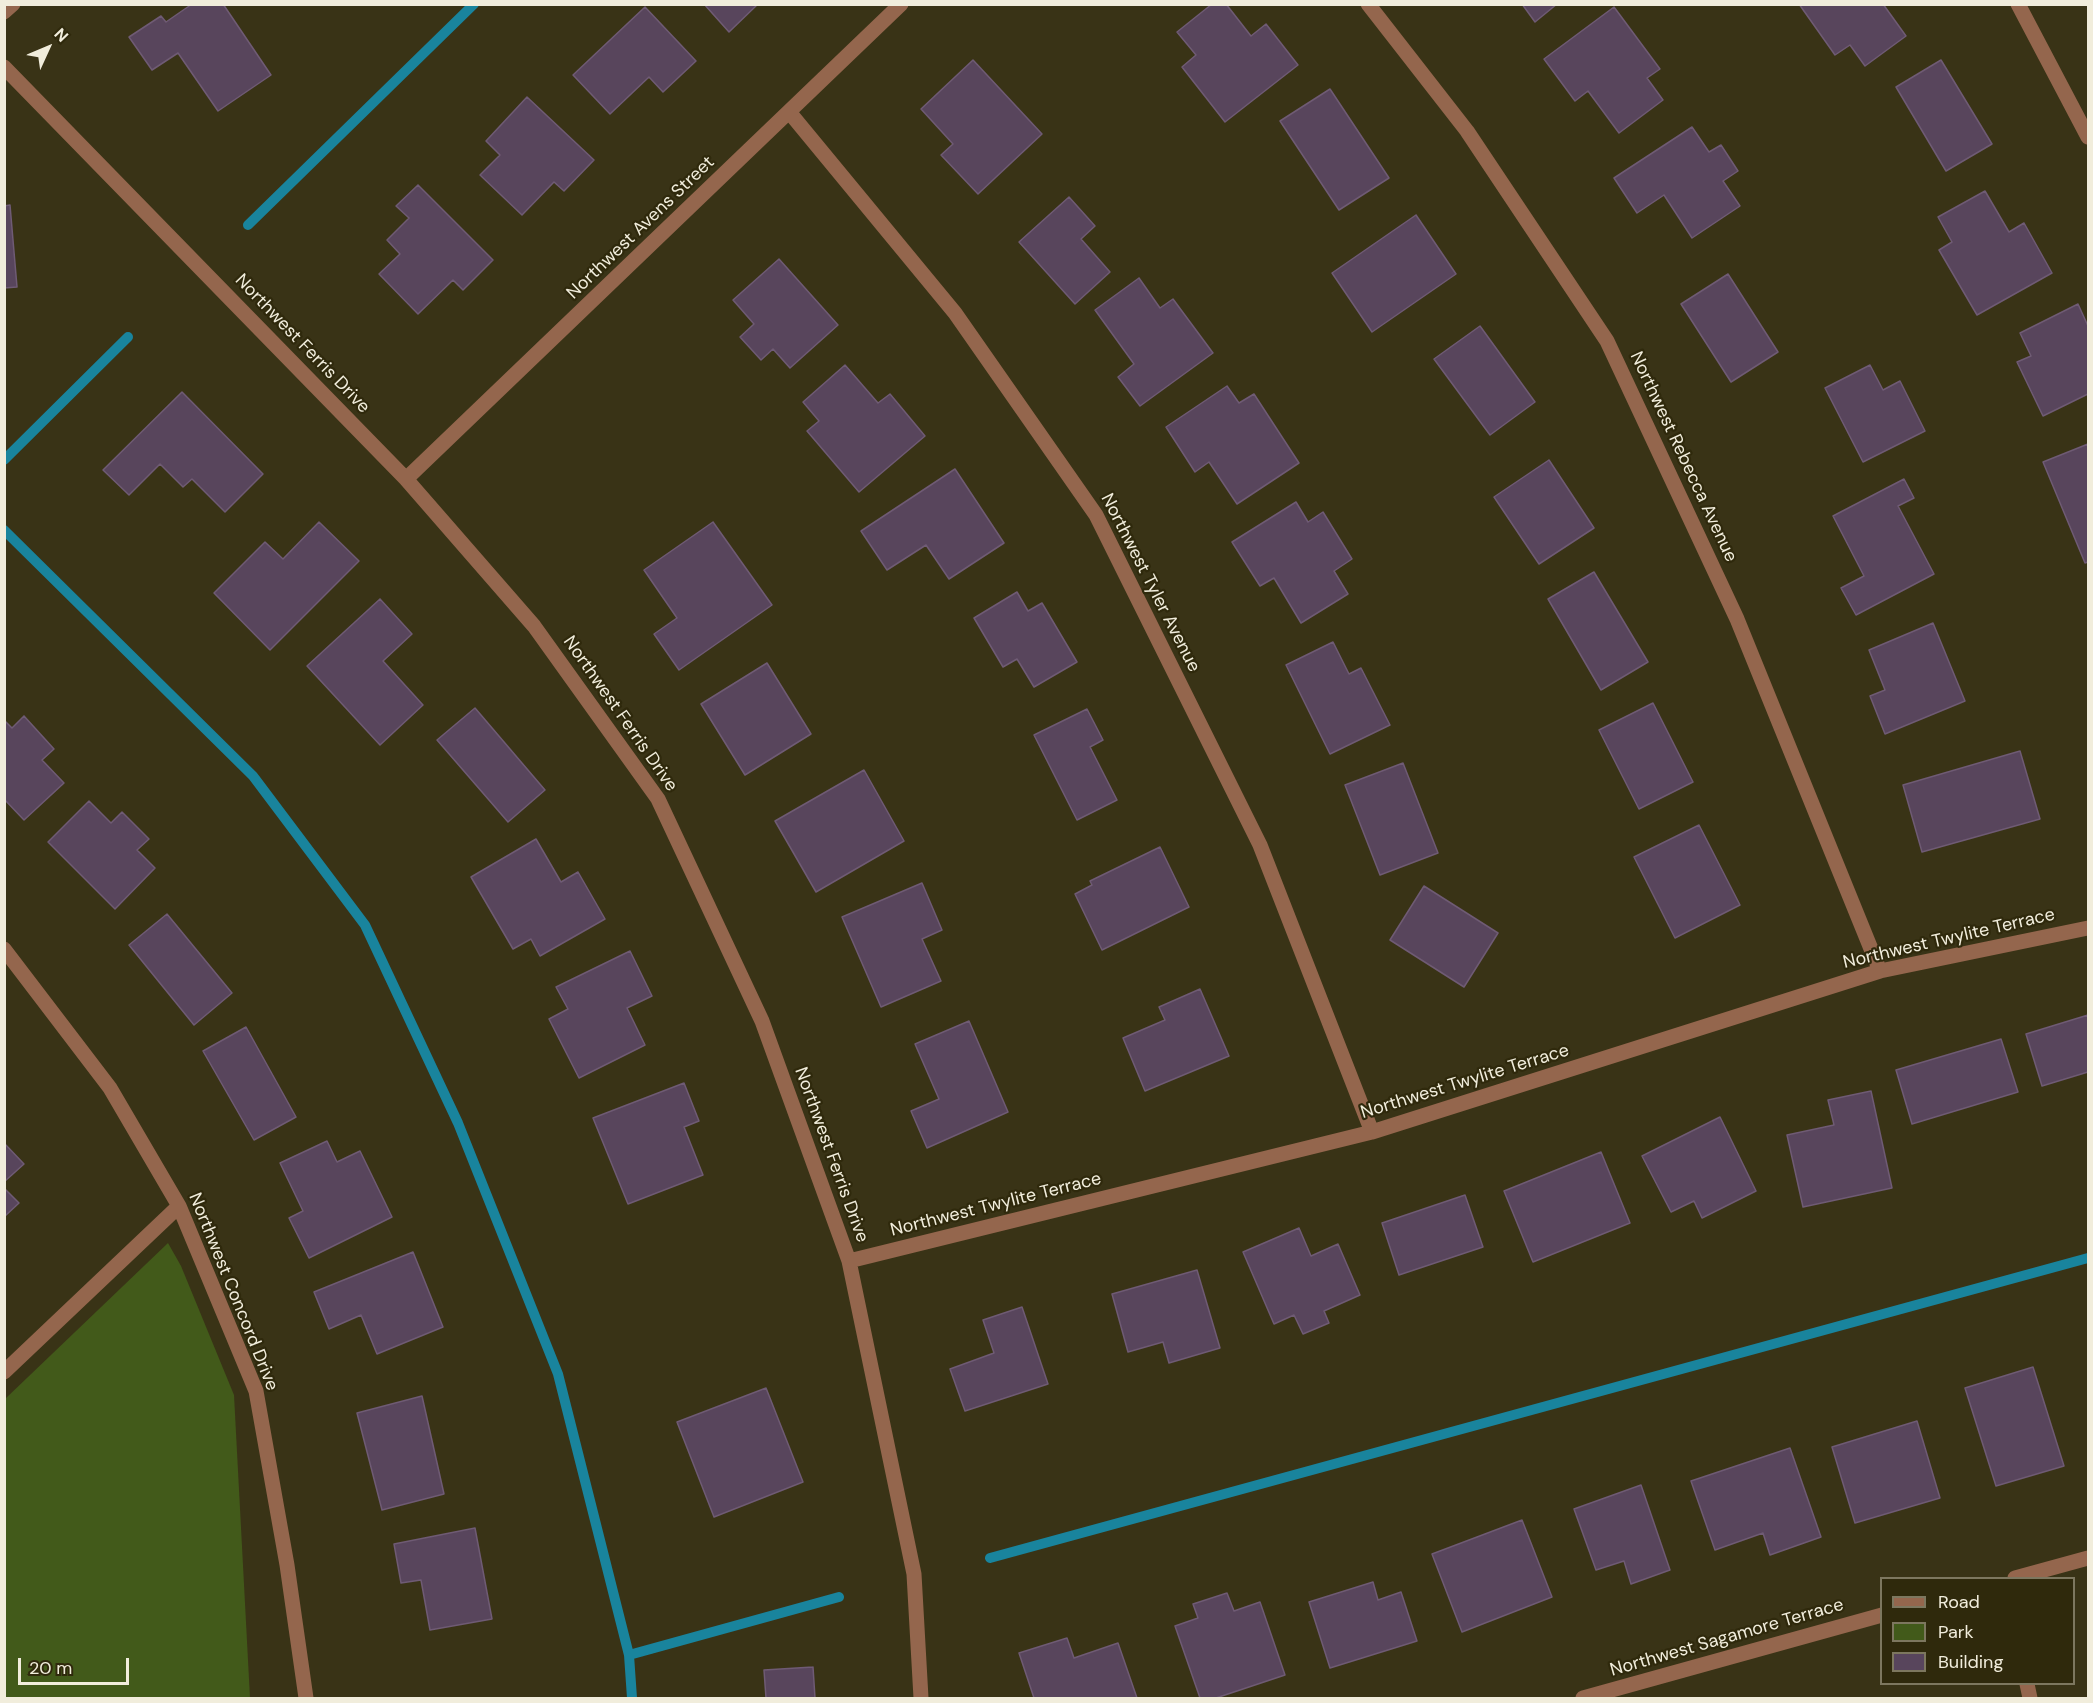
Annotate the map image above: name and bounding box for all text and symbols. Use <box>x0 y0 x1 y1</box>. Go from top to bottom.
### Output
north arrow <box>18 18 78 78</box>
text: N <box>50 24 73 47</box>
street label: Northwest Avens Street <box>563 152 719 304</box>
street label: Northwest Ferris Drive <box>230 270 374 418</box>
street label: Northwest Rebecca Avenue <box>1625 348 1741 566</box>
street label: Northwest Tyler Avenue <box>1096 490 1204 676</box>
street label: Northwest Ferris Drive <box>558 632 682 796</box>
street label: Northwest Twylite Terrace <box>1841 904 2057 974</box>
street label: Northwest Twylite Terrace <box>1358 1040 1572 1124</box>
street label: Northwest Ferris Drive <box>789 1064 873 1246</box>
street label: Northwest Twylite Terrace <box>888 1168 1104 1242</box>
street label: Northwest Concord Drive <box>183 1190 283 1394</box>
legend <box>1880 1577 2075 1685</box>
text: Road <box>1938 1590 1980 1614</box>
street label: Northwest Sagamore Terrace <box>1608 1594 1846 1682</box>
text: Park <box>1938 1620 1974 1644</box>
scale bar <box>21 1646 132 1684</box>
text: Building <box>1938 1650 2003 1674</box>
text: 20 m <box>29 1656 72 1680</box>

